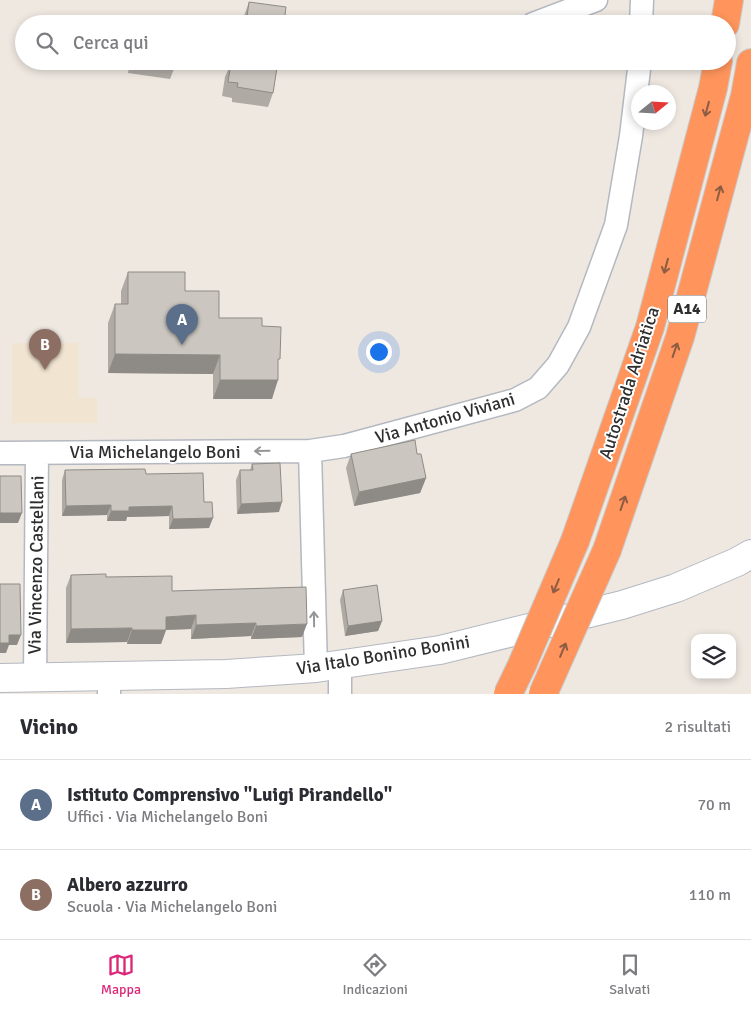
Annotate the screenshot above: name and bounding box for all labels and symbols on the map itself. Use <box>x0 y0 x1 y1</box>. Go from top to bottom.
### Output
north arrow <box>631 85 676 130</box>
one-way arrow <box>702 100 712 116</box>
one-way arrow <box>714 186 724 202</box>
one-way arrow <box>661 257 670 273</box>
road number: A14 <box>668 296 706 322</box>
pin: A <box>166 304 198 345</box>
street label: Autostrada Adriatica <box>594 304 664 462</box>
pin: B <box>29 329 61 370</box>
your location <box>366 339 392 365</box>
one-way arrow <box>671 342 681 358</box>
street label: Via Antonio Viviani <box>373 388 517 448</box>
street label: Via Michelangelo Boni <box>69 441 241 463</box>
one-way arrow <box>254 446 270 456</box>
street label: Via Vincenzo Castellani <box>23 475 49 655</box>
one-way arrow <box>618 496 628 512</box>
one-way arrow <box>551 578 561 593</box>
one-way arrow <box>310 611 319 627</box>
street label: Via Italo Bonino Bonini <box>295 630 471 680</box>
one-way arrow <box>559 643 569 658</box>

